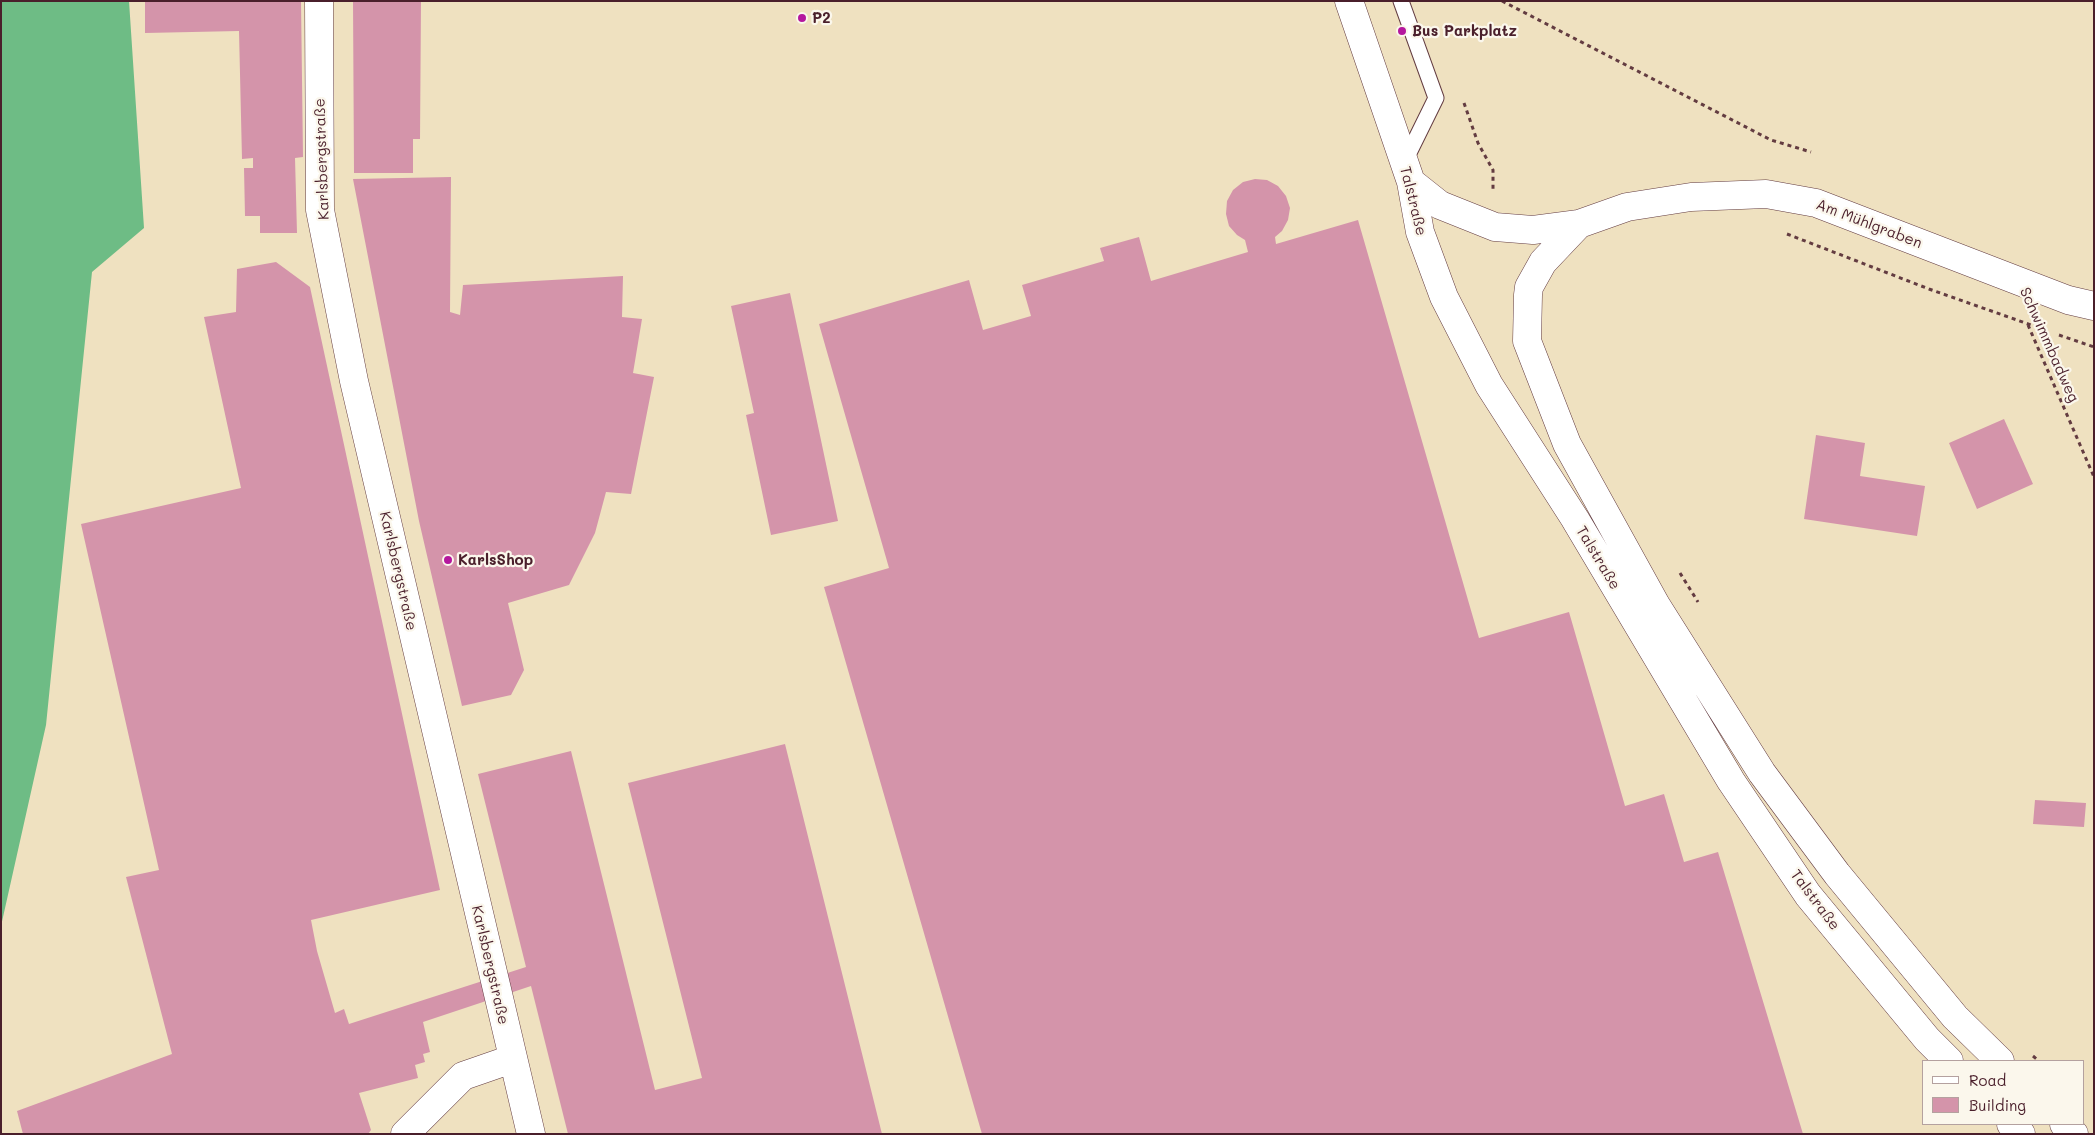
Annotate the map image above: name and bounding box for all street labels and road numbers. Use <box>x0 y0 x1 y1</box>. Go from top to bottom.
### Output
street label: Karlsbergstraße <box>311 98 333 220</box>
street label: Talstraße <box>1396 164 1430 238</box>
street label: Am Mühlgraben <box>1813 195 1925 253</box>
street label: Schwimmbadweg <box>2016 285 2082 405</box>
street label: Karlsbergstraße <box>376 510 420 632</box>
street label: Talstraße <box>1572 523 1624 593</box>
street label: Talstraße <box>1786 866 1844 934</box>
street label: Karlsbergstraße <box>468 904 512 1026</box>

